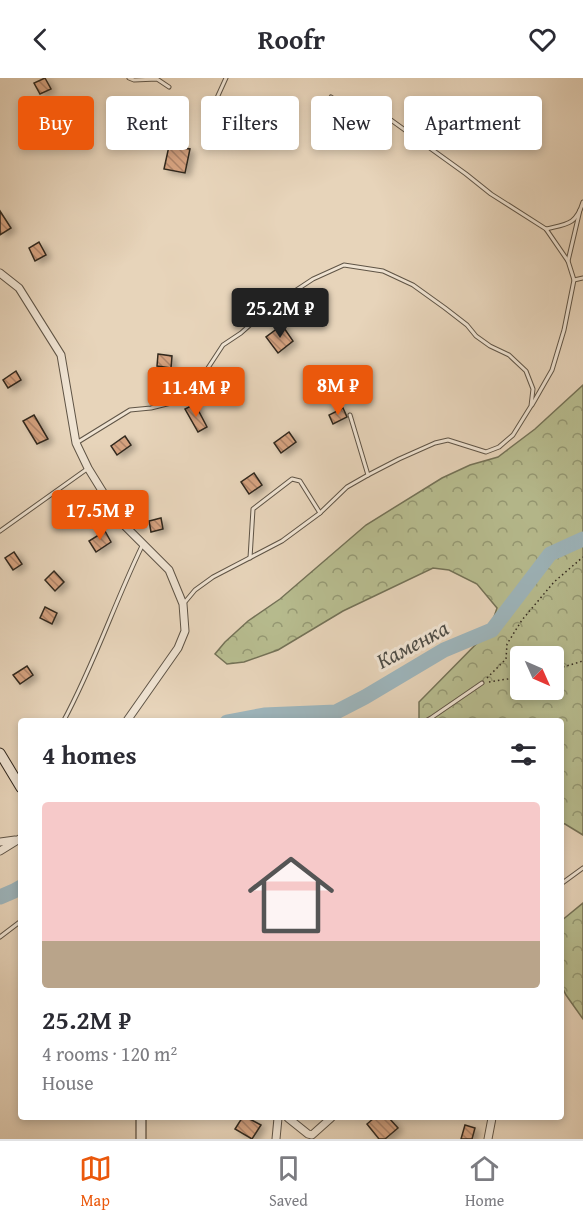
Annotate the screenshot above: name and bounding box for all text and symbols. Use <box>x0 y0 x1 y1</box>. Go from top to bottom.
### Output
text: Roofr <box>258 19 325 59</box>
icon: back <box>24 23 57 56</box>
icon: heart <box>526 23 559 56</box>
chip: Buy <box>18 96 94 150</box>
chip: Rent <box>106 96 189 150</box>
chip: Filters <box>201 96 299 150</box>
chip: New <box>311 96 392 150</box>
chip: Apartment <box>404 96 542 150</box>
pin: 25.2M ₽ <box>225 288 335 339</box>
text: 25.2M ₽ <box>246 293 314 322</box>
pin: 8M ₽ <box>302 365 374 416</box>
pin: 11.4M ₽ <box>141 367 251 418</box>
text: 8M ₽ <box>317 370 359 399</box>
text: 11.4M ₽ <box>162 372 230 401</box>
pin: 17.5M ₽ <box>45 490 155 541</box>
text: 17.5M ₽ <box>66 495 134 524</box>
water label: Каменка <box>370 612 454 676</box>
north arrow <box>510 646 564 700</box>
map controls <box>510 646 564 700</box>
text: 4 homes <box>42 735 137 774</box>
icon: filters <box>507 738 540 771</box>
icon: home <box>237 841 345 949</box>
text: 25.2M ₽ <box>42 1000 131 1039</box>
text: 4 rooms · 120 m² <box>42 1039 177 1068</box>
text: House <box>42 1068 94 1097</box>
tab: Map <box>79 1152 112 1212</box>
tab: Saved <box>269 1152 308 1212</box>
tab: Home <box>465 1152 504 1212</box>

